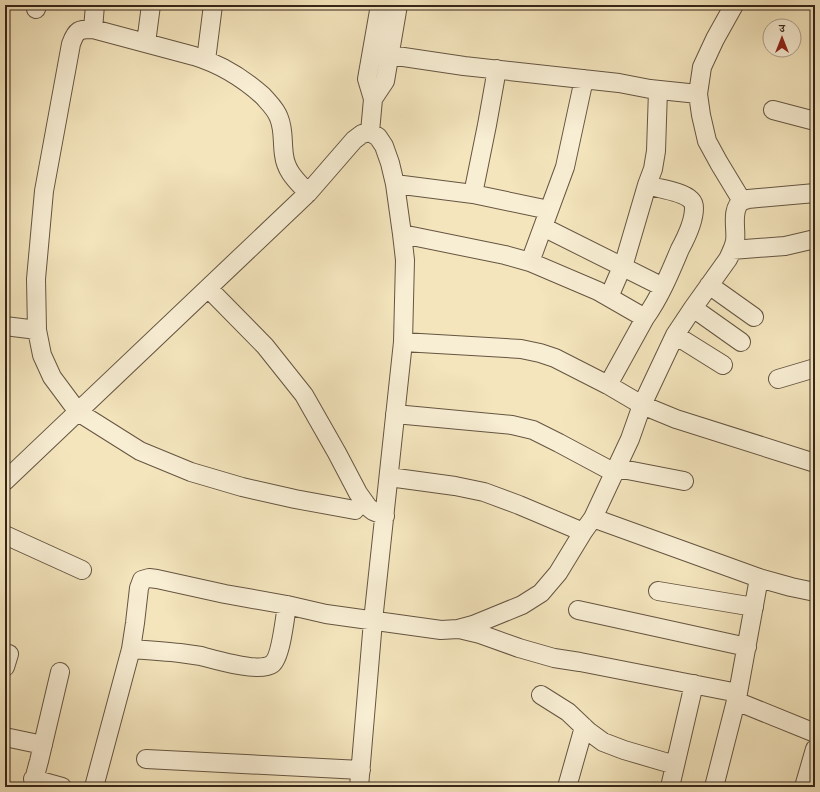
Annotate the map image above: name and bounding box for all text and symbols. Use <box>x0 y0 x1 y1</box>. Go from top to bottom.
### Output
north arrow <box>762 18 802 58</box>
text: उ <box>778 22 786 35</box>

